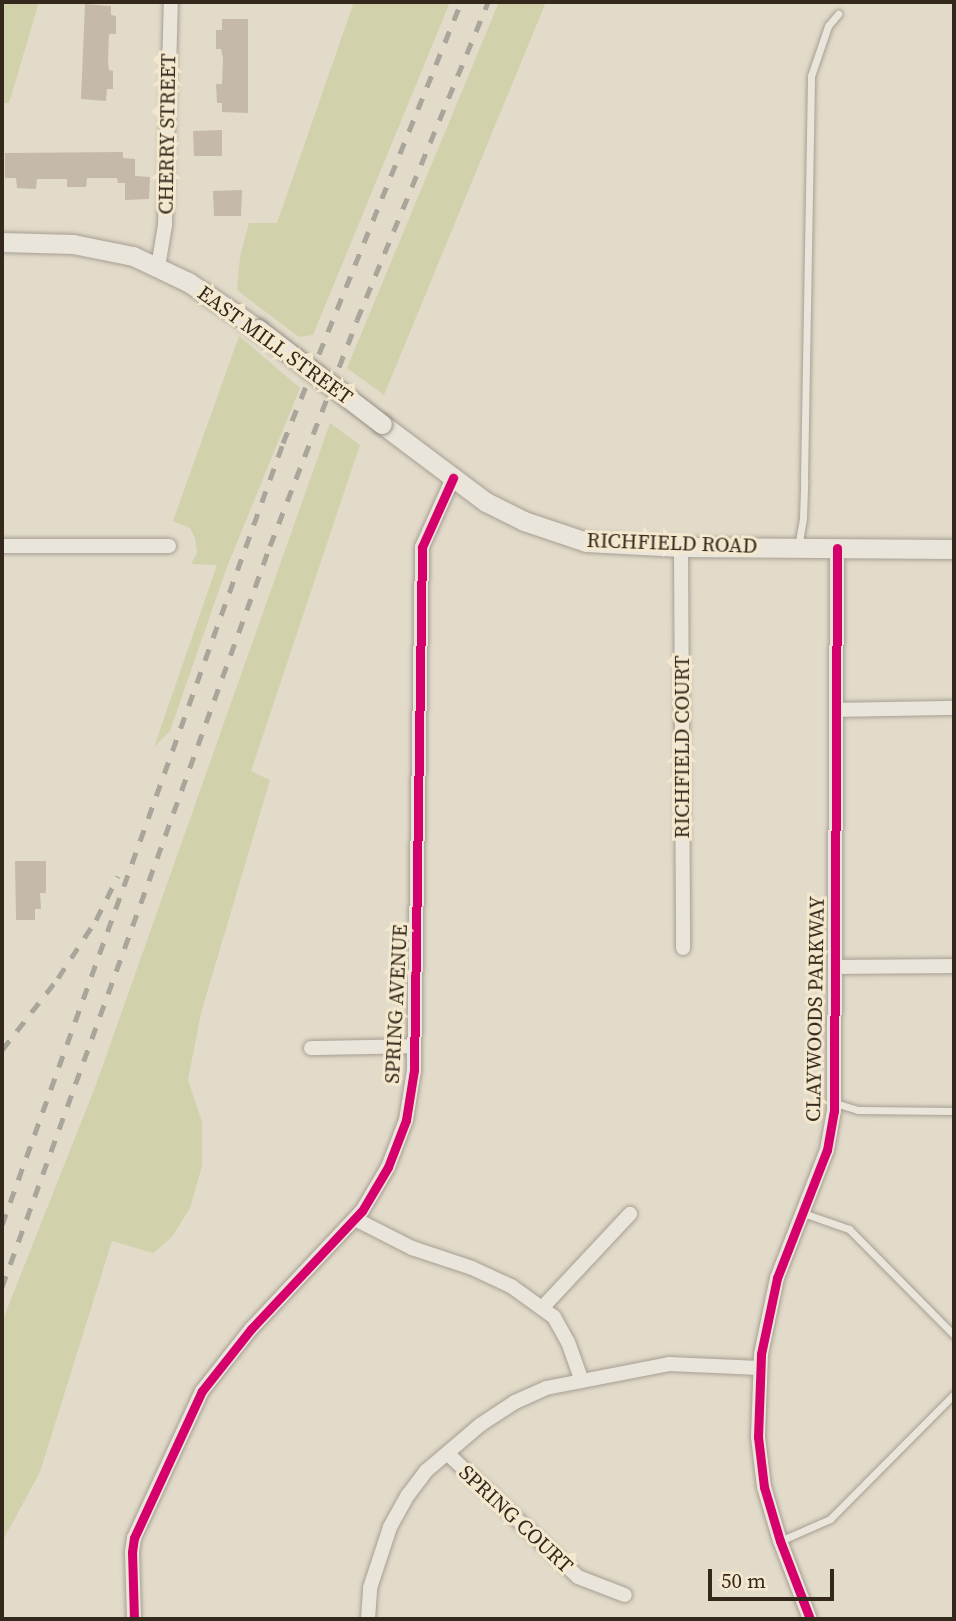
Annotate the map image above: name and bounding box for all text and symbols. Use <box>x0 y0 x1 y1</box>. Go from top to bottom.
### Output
street label: CHERRY STREET <box>153 53 181 215</box>
street label: EAST MILL STREET <box>192 280 358 410</box>
street label: RICHFIELD ROAD <box>586 527 758 559</box>
street label: RICHFIELD COURT <box>669 655 695 839</box>
street label: CLAYWOODS PARKWAY <box>800 896 830 1122</box>
street label: SPRING AVENUE <box>379 924 413 1084</box>
street label: SPRING COURT <box>454 1460 578 1578</box>
scale bar <box>711 1554 837 1598</box>
text: 50 m <box>721 1566 766 1595</box>

